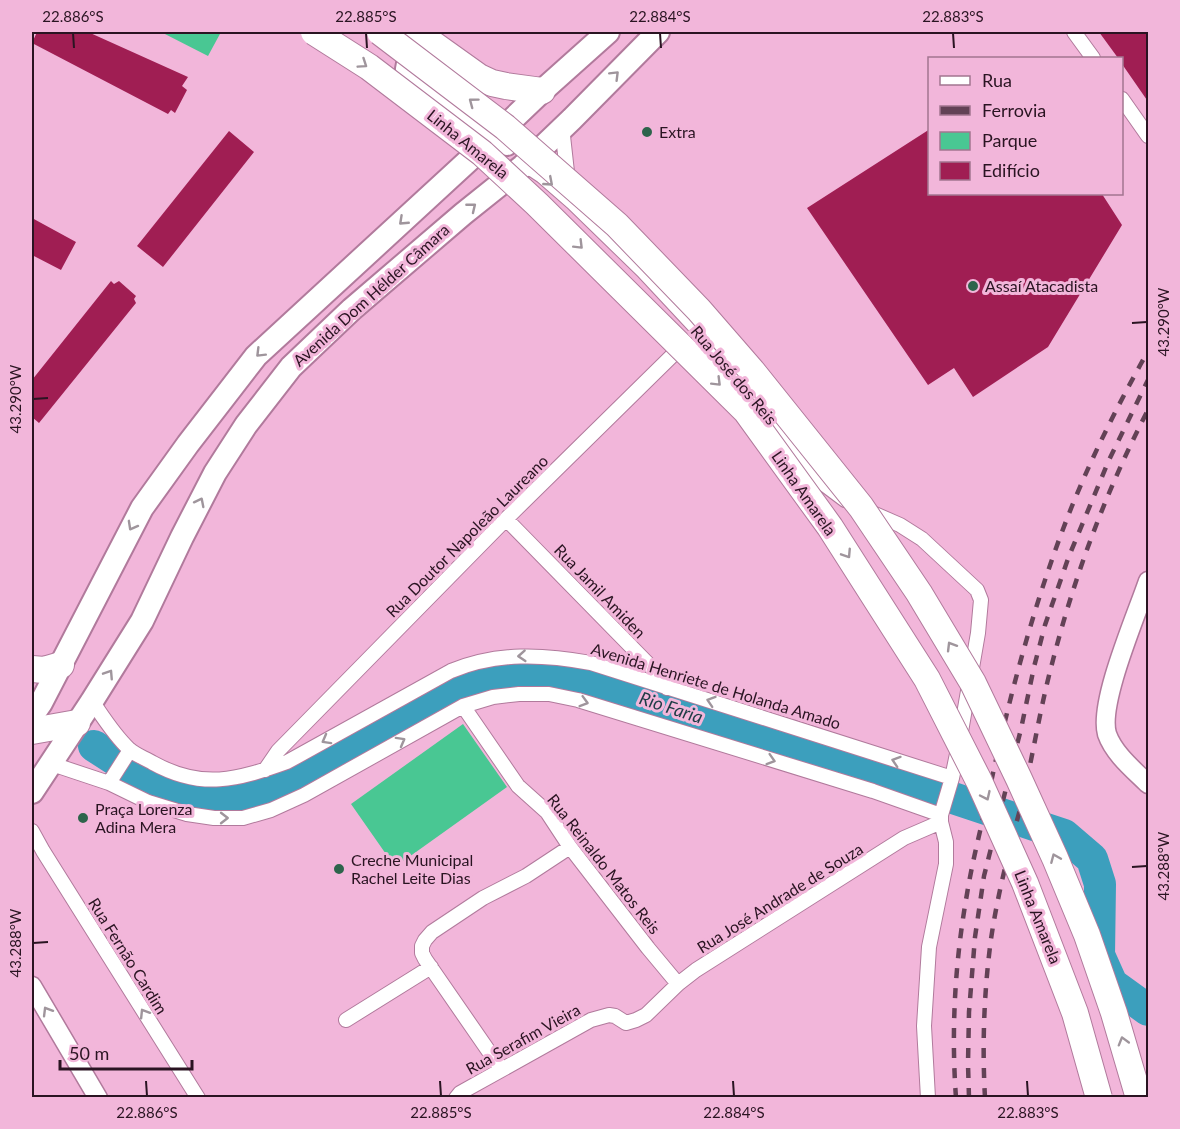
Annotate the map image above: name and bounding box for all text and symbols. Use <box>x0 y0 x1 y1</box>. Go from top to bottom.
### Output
text: 22.886°S <box>42 7 104 25</box>
text: 22.885°S <box>335 7 397 25</box>
text: 22.884°S <box>629 7 691 25</box>
text: 22.883°S <box>922 7 984 25</box>
one-way arrow <box>357 56 367 68</box>
legend <box>928 57 1123 195</box>
text: Rua <box>982 69 1012 91</box>
one-way arrow <box>608 72 619 83</box>
one-way arrow <box>468 98 479 109</box>
text: Ferrovia <box>982 99 1046 121</box>
street label: Linha Amarela <box>424 105 513 182</box>
place label: Extra <box>659 122 696 141</box>
marker: Extra <box>640 125 654 139</box>
text: Parque <box>982 129 1037 151</box>
text: Edifício <box>982 159 1040 181</box>
one-way arrow <box>542 175 553 186</box>
one-way arrow <box>465 203 476 214</box>
one-way arrow <box>400 213 411 224</box>
street label: Avenida Dom Hélder Câmara <box>289 220 453 370</box>
one-way arrow <box>572 238 582 249</box>
place label: Assaí Atacadista <box>985 276 1098 295</box>
marker: Assaí Atacadista <box>966 279 980 293</box>
text: 43.290°W <box>1154 287 1172 356</box>
street label: Rua José dos Reis <box>688 321 781 428</box>
one-way arrow <box>257 345 268 356</box>
text: 43.290°W <box>6 364 24 433</box>
one-way arrow <box>710 375 721 386</box>
street label: Linha Amarela <box>768 447 841 539</box>
street label: Rua Doutor Napoleão Laureano <box>382 451 552 621</box>
one-way arrow <box>193 498 204 509</box>
one-way arrow <box>128 520 139 531</box>
street label: Rua Jamil Amiden <box>551 540 650 642</box>
one-way arrow <box>840 547 851 558</box>
street label: Avenida Henriete de Holanda Amado <box>589 638 843 733</box>
one-way arrow <box>947 642 958 652</box>
one-way arrow <box>518 650 527 663</box>
one-way arrow <box>102 670 113 681</box>
water label: Rio Faria <box>637 687 706 728</box>
one-way arrow <box>578 695 589 707</box>
one-way arrow <box>706 696 717 709</box>
one-way arrow <box>322 733 332 744</box>
one-way arrow <box>395 737 405 748</box>
one-way arrow <box>765 753 776 765</box>
one-way arrow <box>891 755 902 768</box>
street label: Rua Reinaldo Matos Reis <box>544 790 665 937</box>
one-way arrow <box>978 790 990 801</box>
place label: Praça Lorenza Adina Mera <box>95 799 193 836</box>
marker: Praça Lorenza Adina Mera <box>76 811 90 825</box>
one-way arrow <box>220 812 229 824</box>
text: 43.288°W <box>1154 831 1172 900</box>
street label: Rua José Andrade de Souza <box>693 839 866 956</box>
place label: Creche Municipal Rachel Leite Dias <box>351 850 473 887</box>
one-way arrow <box>1051 854 1063 865</box>
marker: Creche Municipal Rachel Leite Dias <box>332 862 346 876</box>
street label: Linha Amarela <box>1011 867 1066 966</box>
street label: Rua Fernão Cardim <box>85 894 172 1017</box>
text: 43.288°W <box>6 908 24 977</box>
street label: Rua Serafim Vieira <box>462 999 583 1078</box>
one-way arrow <box>42 1007 54 1017</box>
one-way arrow <box>140 1009 152 1019</box>
scale bar <box>60 1033 192 1071</box>
one-way arrow <box>1117 1036 1130 1046</box>
text: 50 m <box>69 1042 109 1064</box>
text: 22.886°S <box>116 1103 178 1121</box>
text: 22.885°S <box>410 1103 472 1121</box>
text: 22.884°S <box>703 1103 765 1121</box>
text: 22.883°S <box>997 1103 1059 1121</box>

